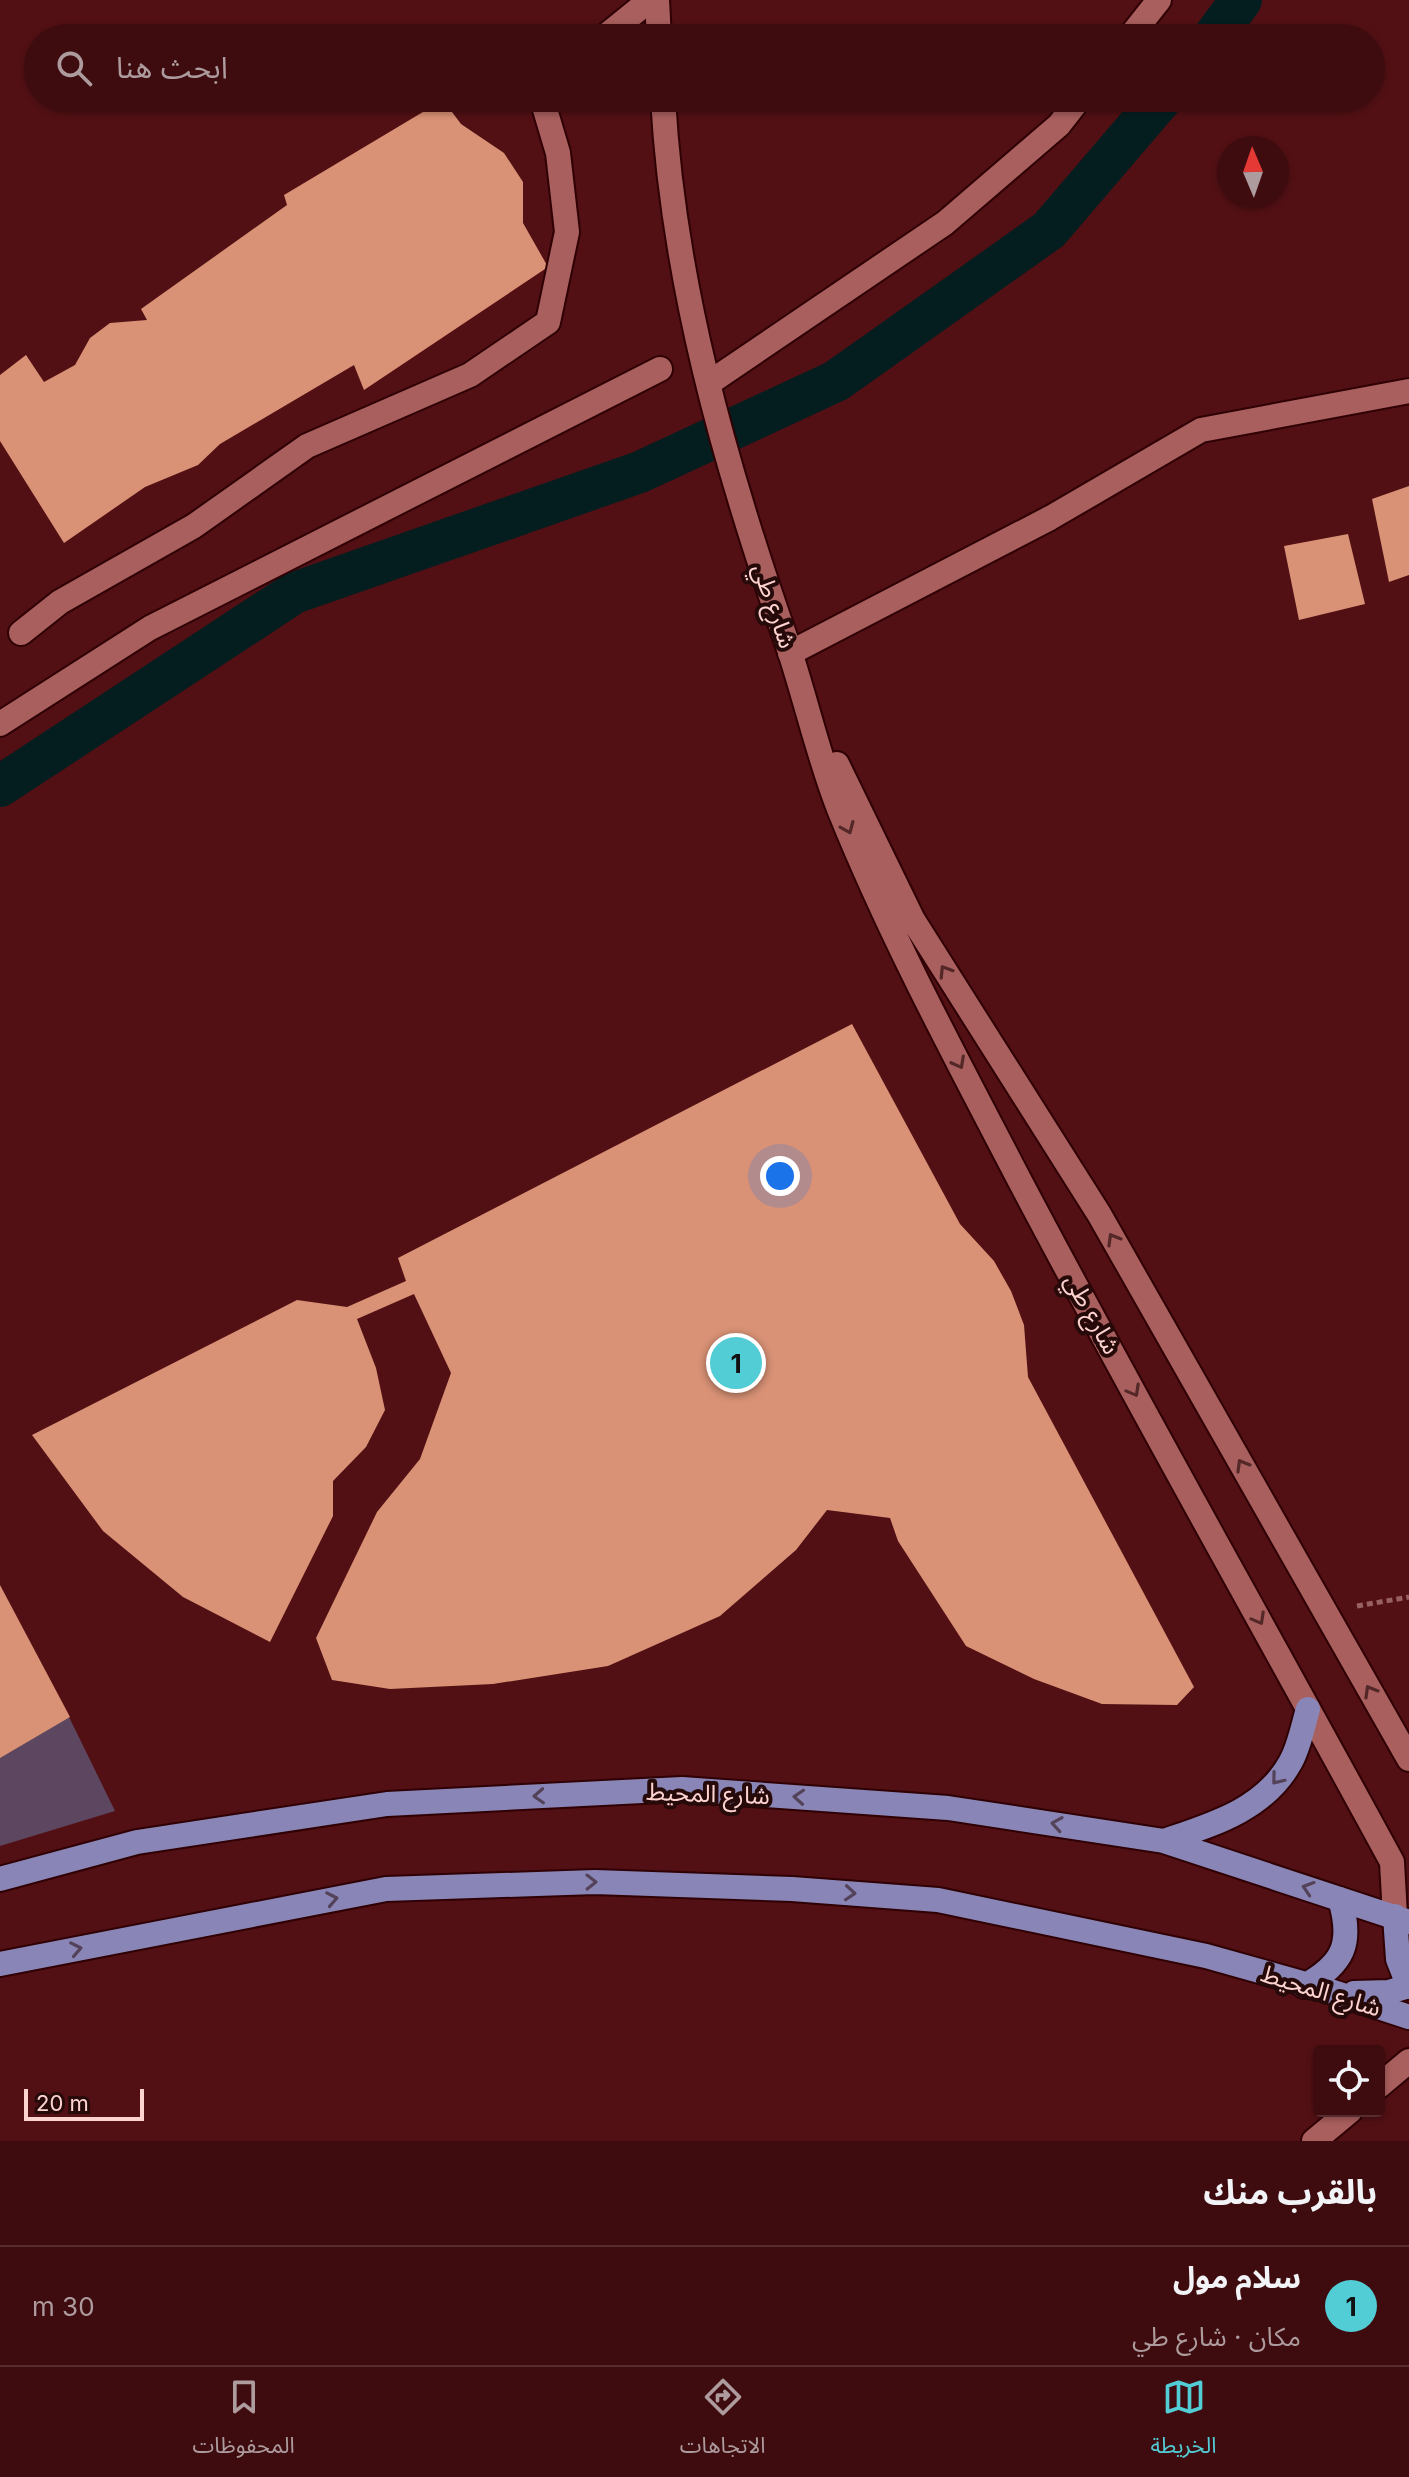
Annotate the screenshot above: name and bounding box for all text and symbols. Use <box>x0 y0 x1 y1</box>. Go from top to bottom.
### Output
search box <box>24 24 1385 112</box>
icon: search <box>52 46 96 90</box>
text: ابحث هنا <box>116 49 228 85</box>
north arrow <box>1217 136 1289 208</box>
street label: شارع طي <box>742 560 802 653</box>
one-way arrow <box>838 820 854 834</box>
one-way arrow <box>940 966 955 980</box>
one-way arrow <box>949 1055 964 1069</box>
your location <box>760 1156 800 1196</box>
one-way arrow <box>1107 1233 1123 1248</box>
street label: شارع طي <box>1055 1268 1126 1361</box>
pin: 1 <box>710 1333 762 1393</box>
one-way arrow <box>1124 1382 1140 1397</box>
one-way arrow <box>1236 1459 1252 1474</box>
one-way arrow <box>1249 1610 1265 1625</box>
one-way arrow <box>1364 1685 1380 1700</box>
one-way arrow <box>1272 1770 1287 1785</box>
street label: شارع المحيط <box>646 1777 770 1813</box>
one-way arrow <box>532 1788 545 1805</box>
one-way arrow <box>792 1789 805 1806</box>
one-way arrow <box>1050 1817 1064 1834</box>
one-way arrow <box>585 1873 598 1891</box>
one-way arrow <box>1302 1882 1316 1898</box>
one-way arrow <box>844 1884 857 1901</box>
one-way arrow <box>325 1892 338 1909</box>
one-way arrow <box>70 1941 83 1958</box>
street label: شارع المحيط <box>1257 1959 1384 2025</box>
map controls <box>1313 2045 1385 2117</box>
button: locate <box>1313 2045 1385 2117</box>
scale bar <box>24 2085 144 2121</box>
text: 20 m <box>36 2090 89 2116</box>
text: بالقرب منك <box>1203 2171 1377 2212</box>
text: سلام مول <box>1173 2259 1301 2295</box>
text: 30 m <box>32 2291 95 2322</box>
text: 1 <box>1345 2291 1357 2322</box>
text: مكان · شارع طي <box>1132 2321 1301 2352</box>
tab: المحفوظات <box>193 2375 295 2469</box>
tab: الاتجاهات <box>680 2375 766 2469</box>
tab: الخريطة <box>1151 2375 1217 2469</box>

